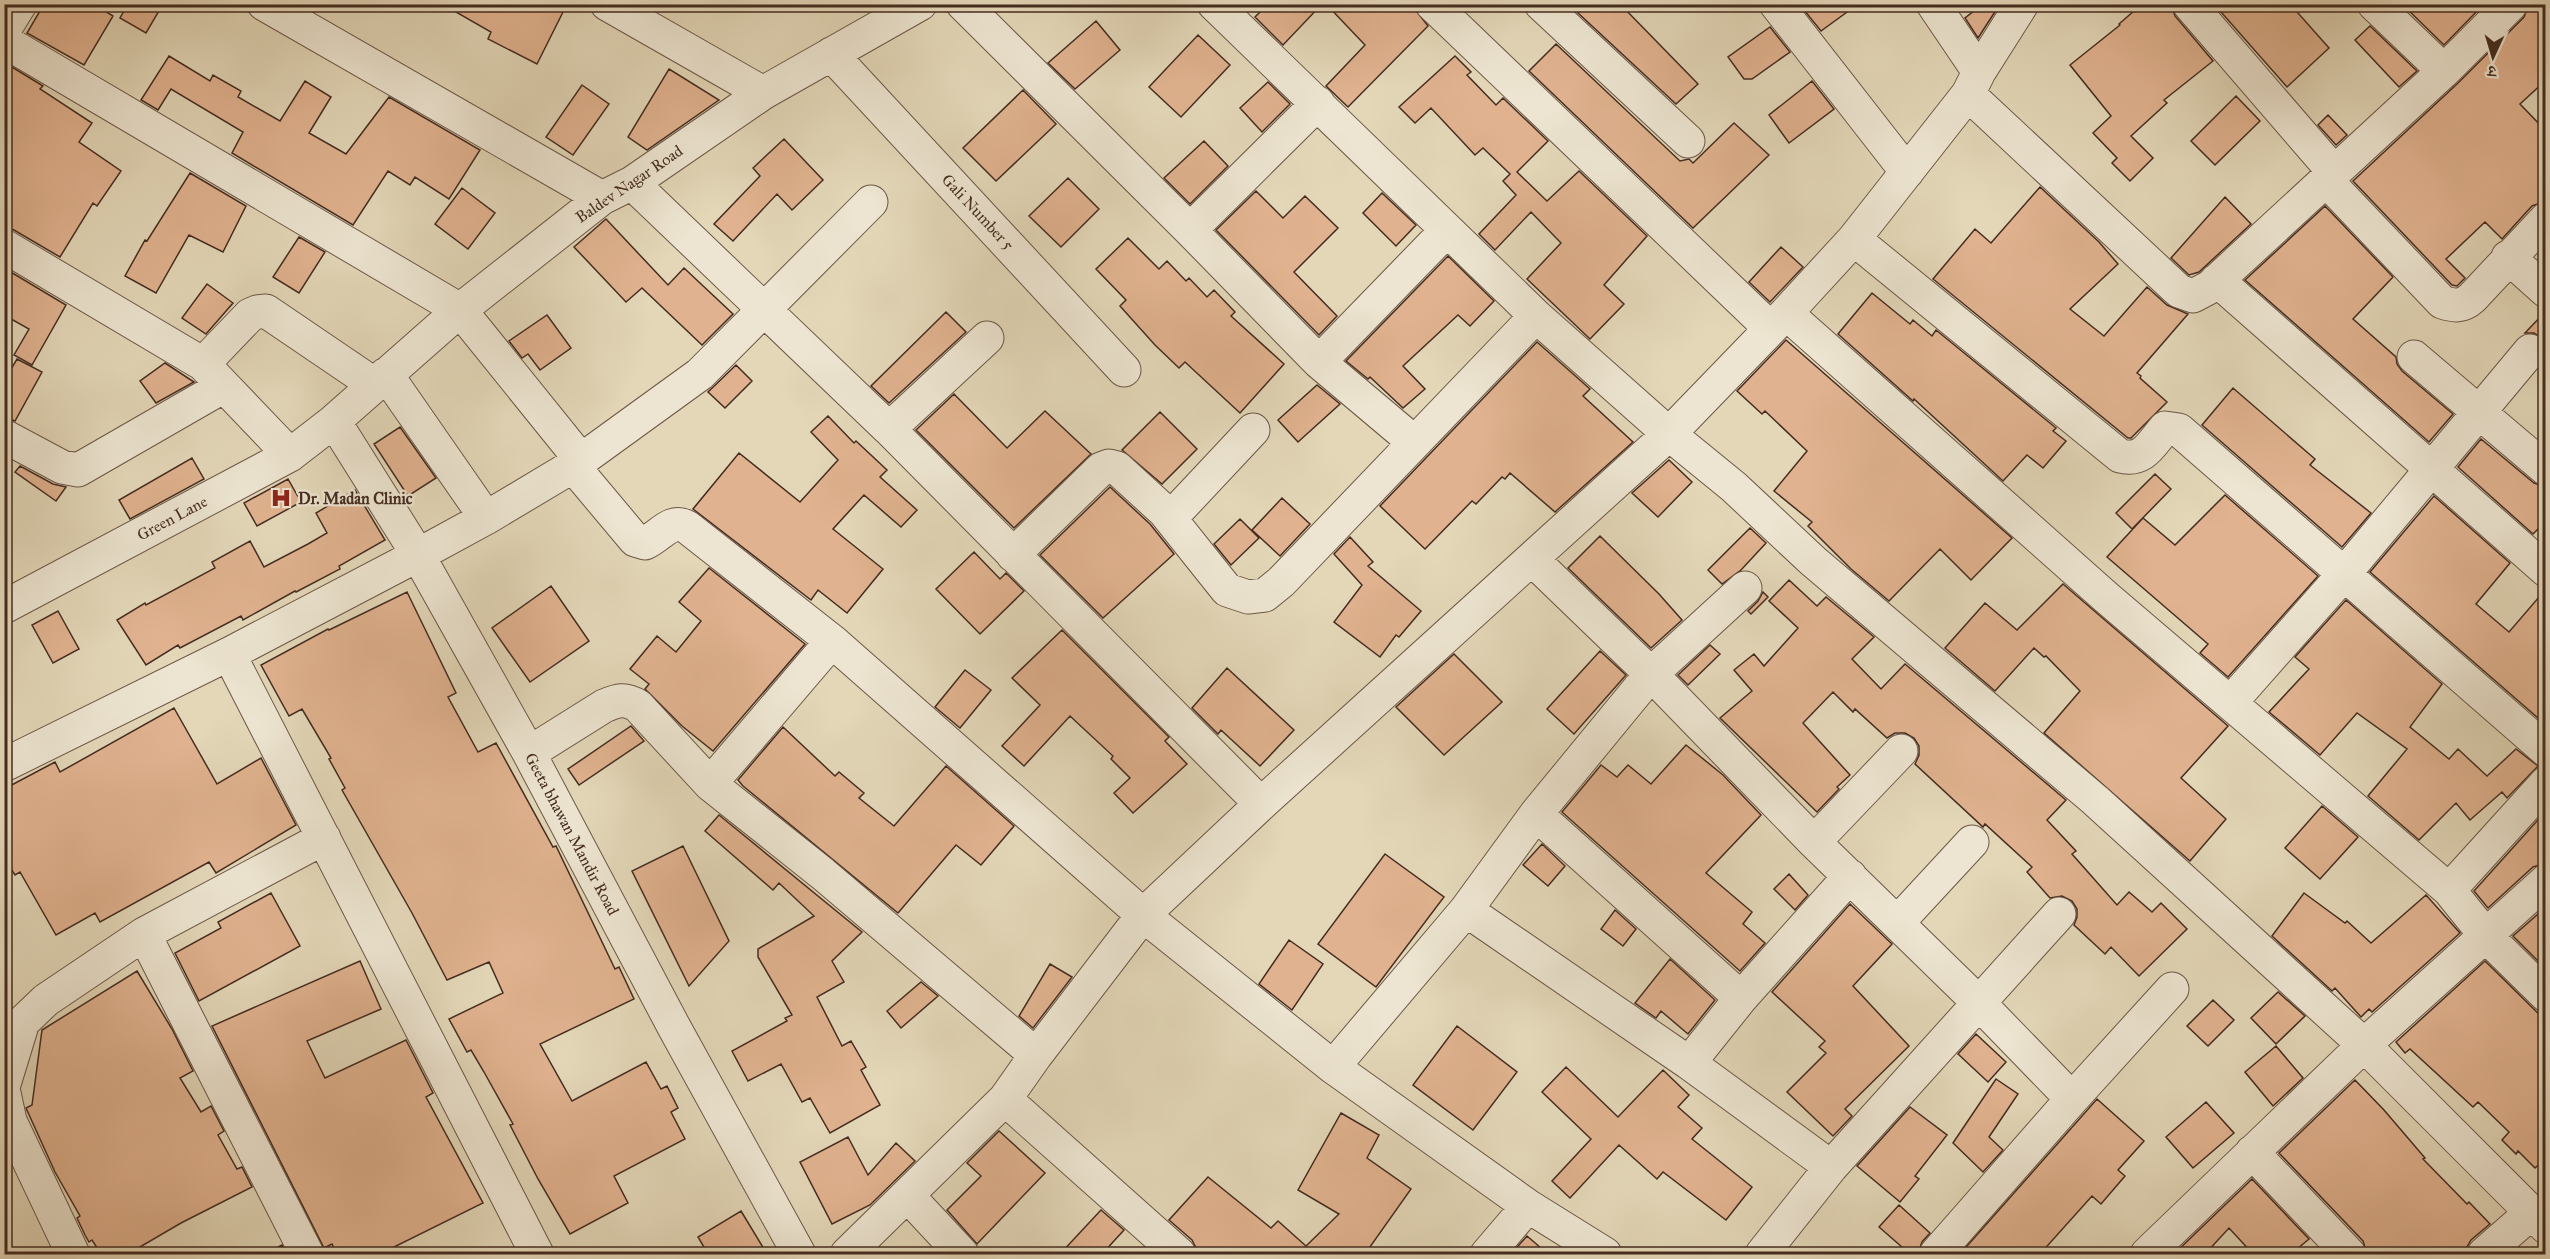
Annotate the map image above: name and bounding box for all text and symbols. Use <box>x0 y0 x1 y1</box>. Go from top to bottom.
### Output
north arrow <box>2463 27 2523 87</box>
text: उ <box>2485 62 2498 81</box>
street label: Baldev Nagar Road <box>572 141 687 228</box>
street label: Gali Number 5 <box>938 170 1018 254</box>
hospital icon: Dr. Madan Clinic <box>269 486 293 510</box>
place label: Dr. Madan Clinic <box>298 489 413 508</box>
street label: Green Lane <box>134 491 211 544</box>
street label: Geeta bhawan Mandir Road <box>521 749 623 919</box>

